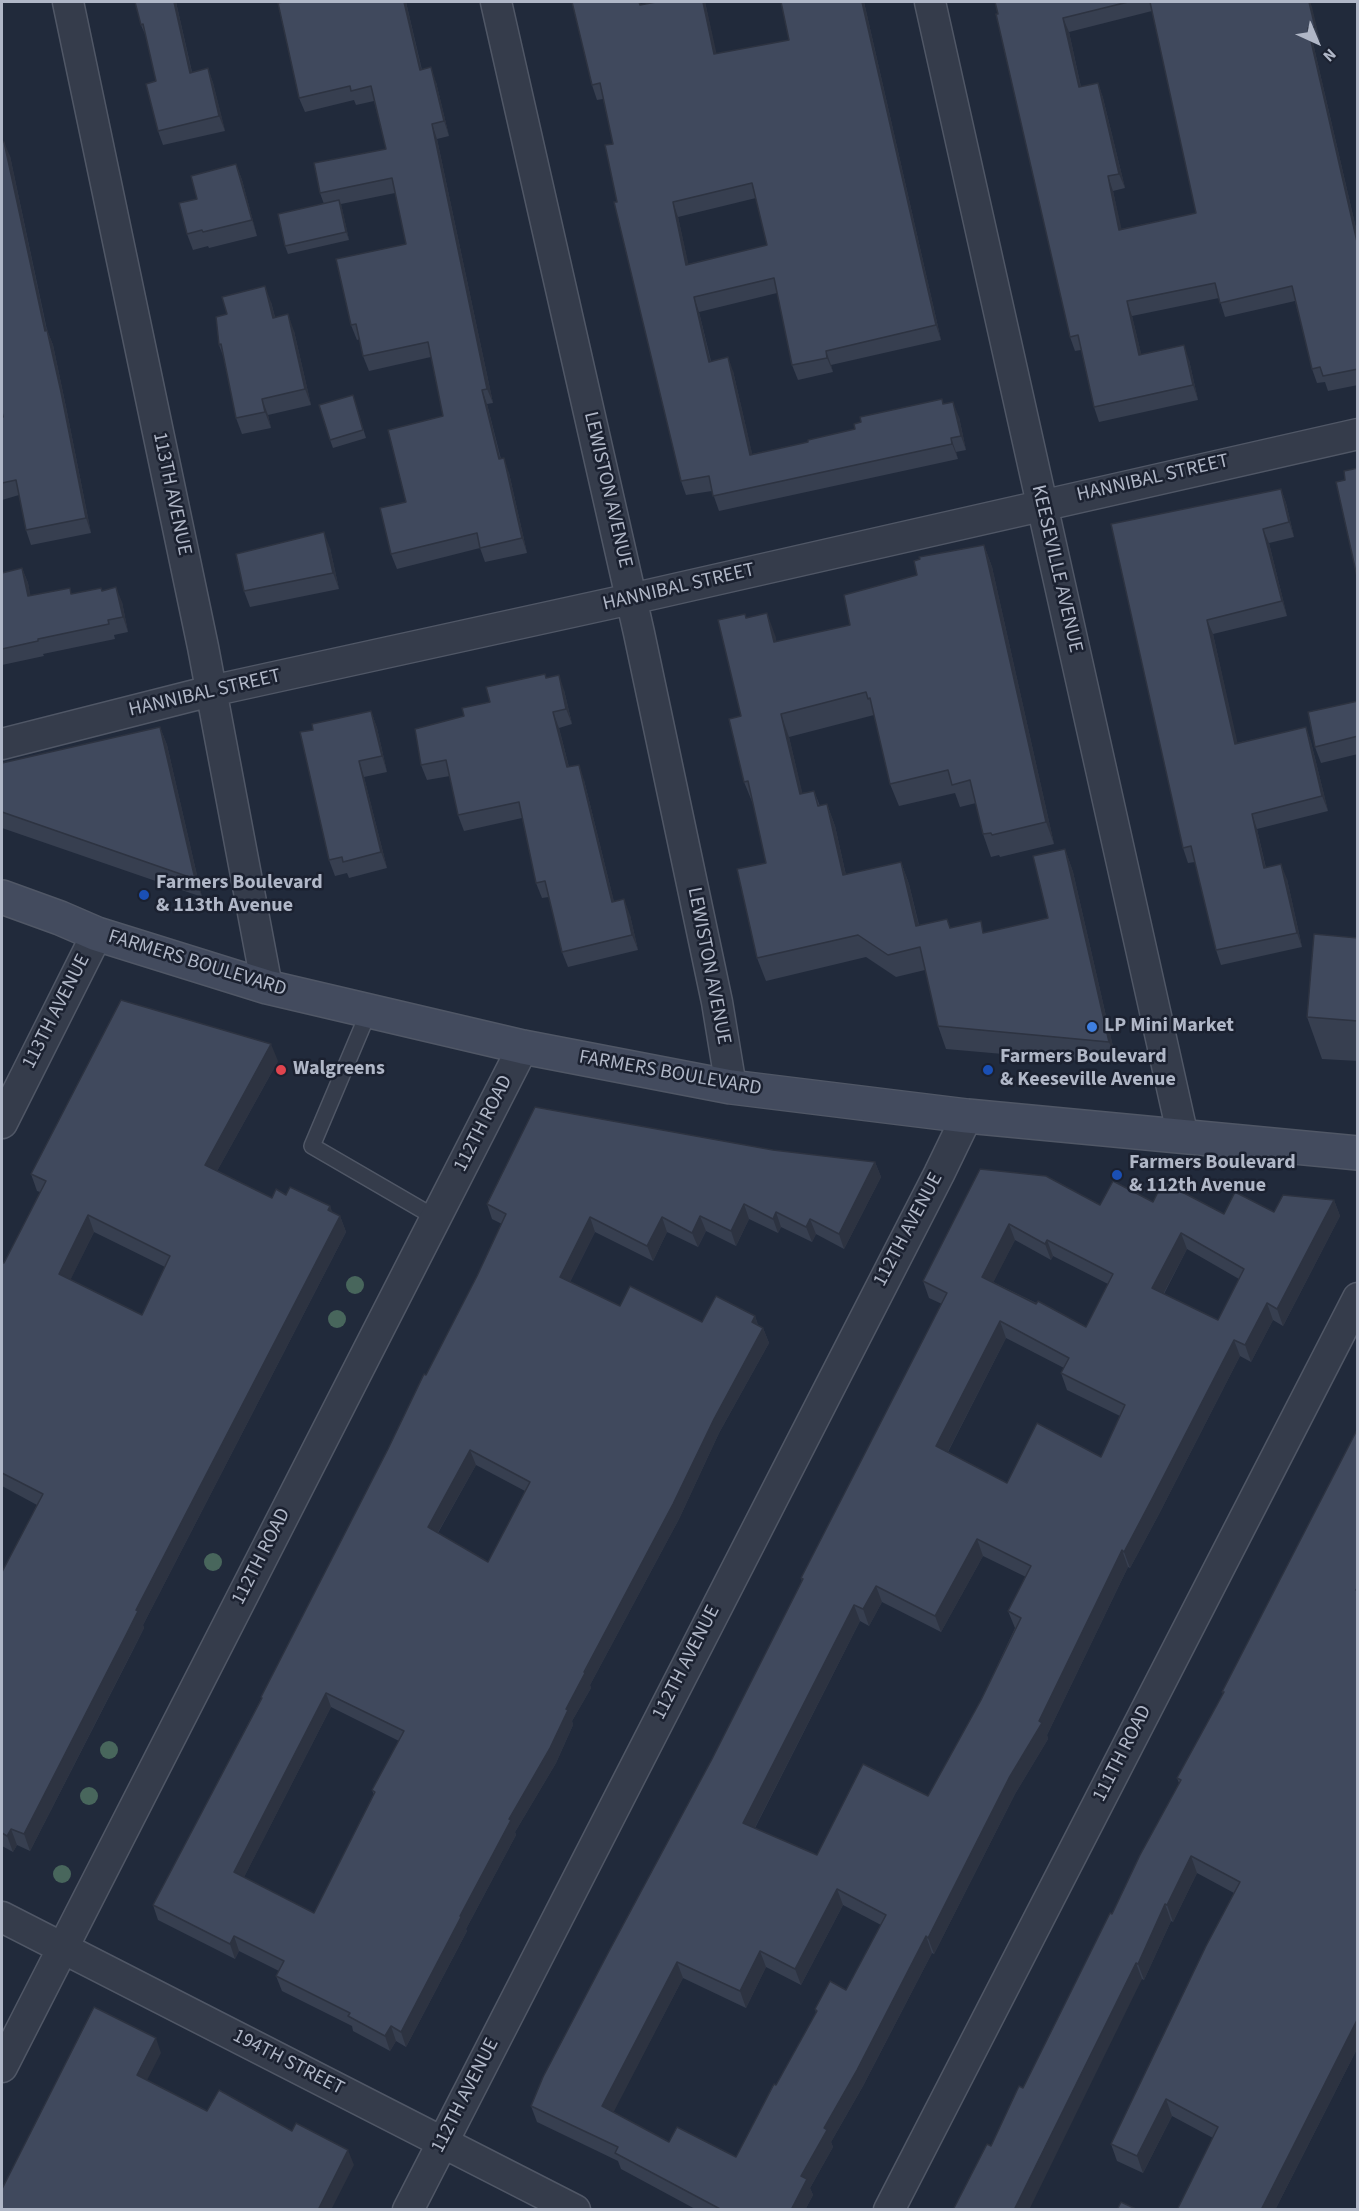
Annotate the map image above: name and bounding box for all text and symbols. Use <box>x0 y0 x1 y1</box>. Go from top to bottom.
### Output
north arrow <box>1287 12 1347 72</box>
text: N <box>1318 43 1341 67</box>
street label: LEWISTON AVENUE <box>577 409 637 571</box>
street label: 113TH AVENUE <box>146 430 196 558</box>
street label: HANNIBAL STREET <box>1075 450 1231 508</box>
street label: KEESEVILLE AVENUE <box>1025 483 1087 655</box>
street label: HANNIBAL STREET <box>601 559 757 617</box>
street label: HANNIBAL STREET <box>127 665 283 723</box>
place label: Farmers Boulevard & 113th Avenue <box>156 872 323 919</box>
street label: LEWISTON AVENUE <box>681 885 735 1047</box>
marker: Farmers Boulevard & 113th Avenue <box>137 888 151 902</box>
street label: FARMERS BOULEVARD <box>105 925 289 1003</box>
street label: 113TH AVENUE <box>18 951 96 1073</box>
place label: LP Mini Market <box>1104 1015 1234 1039</box>
marker: LP Mini Market <box>1085 1020 1099 1034</box>
street label: FARMERS BOULEVARD <box>577 1046 763 1102</box>
place label: Farmers Boulevard & Keeseville Avenue <box>1000 1046 1176 1093</box>
place label: Walgreens <box>293 1058 385 1082</box>
marker: Walgreens <box>274 1063 288 1077</box>
marker: Farmers Boulevard & Keeseville Avenue <box>981 1063 995 1077</box>
street label: 112TH ROAD <box>449 1072 519 1176</box>
place label: Farmers Boulevard & 112th Avenue <box>1129 1152 1296 1199</box>
marker: Farmers Boulevard & 112th Avenue <box>1110 1168 1124 1182</box>
street label: 112TH AVENUE <box>869 1169 949 1291</box>
street label: 112TH ROAD <box>227 1505 297 1609</box>
street label: 112TH AVENUE <box>648 1602 726 1724</box>
street label: 111TH ROAD <box>1088 1702 1158 1806</box>
street label: 194TH STREET <box>228 2025 348 2101</box>
street label: 112TH AVENUE <box>427 2035 505 2157</box>

